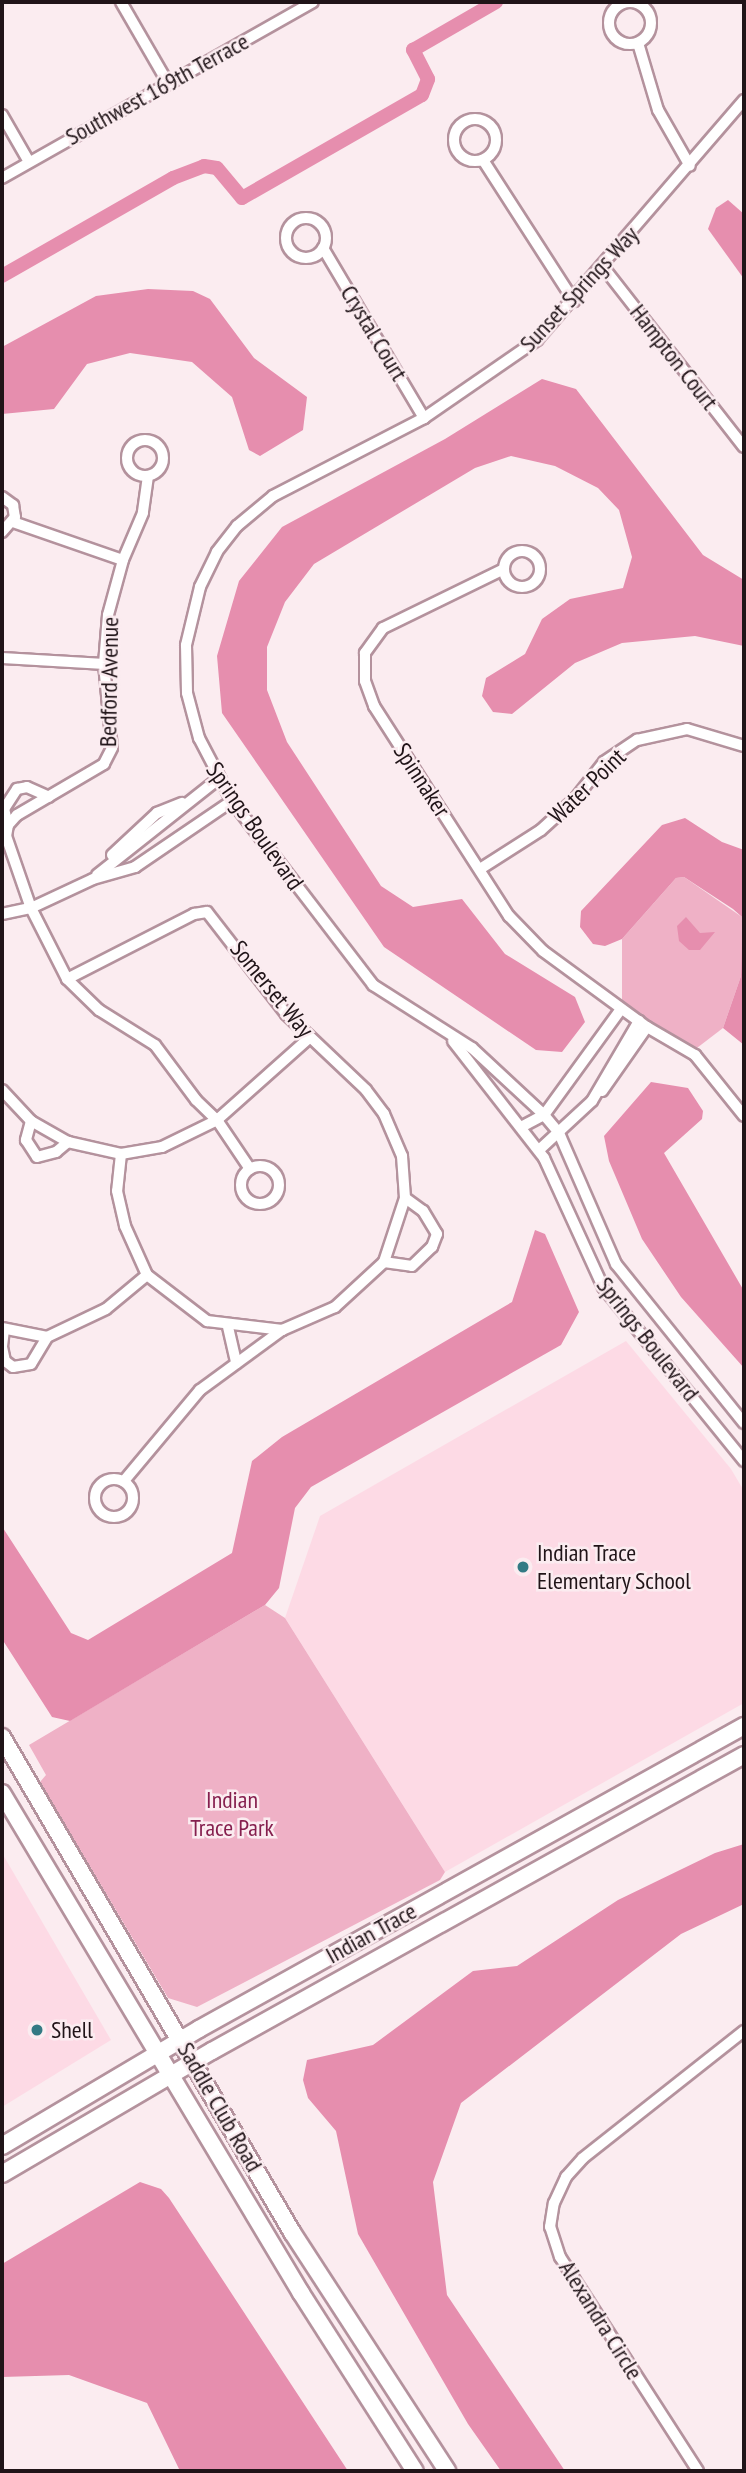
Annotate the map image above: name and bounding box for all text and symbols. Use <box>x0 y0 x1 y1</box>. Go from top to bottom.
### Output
street label: Southwest 169th Terrace <box>60 27 254 151</box>
street label: Sunset Springs Way <box>513 220 645 358</box>
street label: Crystal Court <box>334 280 414 386</box>
street label: Hampton Court <box>624 299 724 415</box>
street label: Bedford Avenue <box>93 616 125 748</box>
street label: Spinnaker <box>388 738 456 822</box>
street label: Water Point <box>543 742 631 830</box>
street label: Springs Boulevard <box>200 756 310 896</box>
street label: Somerset Way <box>224 935 320 1043</box>
street label: Springs Boulevard <box>591 1271 705 1407</box>
place label: Indian Trace Elementary School <box>537 1539 691 1595</box>
marker: Indian Trace Elementary School <box>515 1559 531 1575</box>
park label: Indian Trace Park <box>190 1786 274 1842</box>
street label: Indian Trace <box>320 1896 422 1970</box>
place label: Shell <box>51 2016 93 2044</box>
marker: Shell <box>29 2022 45 2038</box>
street label: Saddle Club Road <box>171 2037 269 2177</box>
street label: Alexandra Circle <box>553 2255 649 2385</box>

